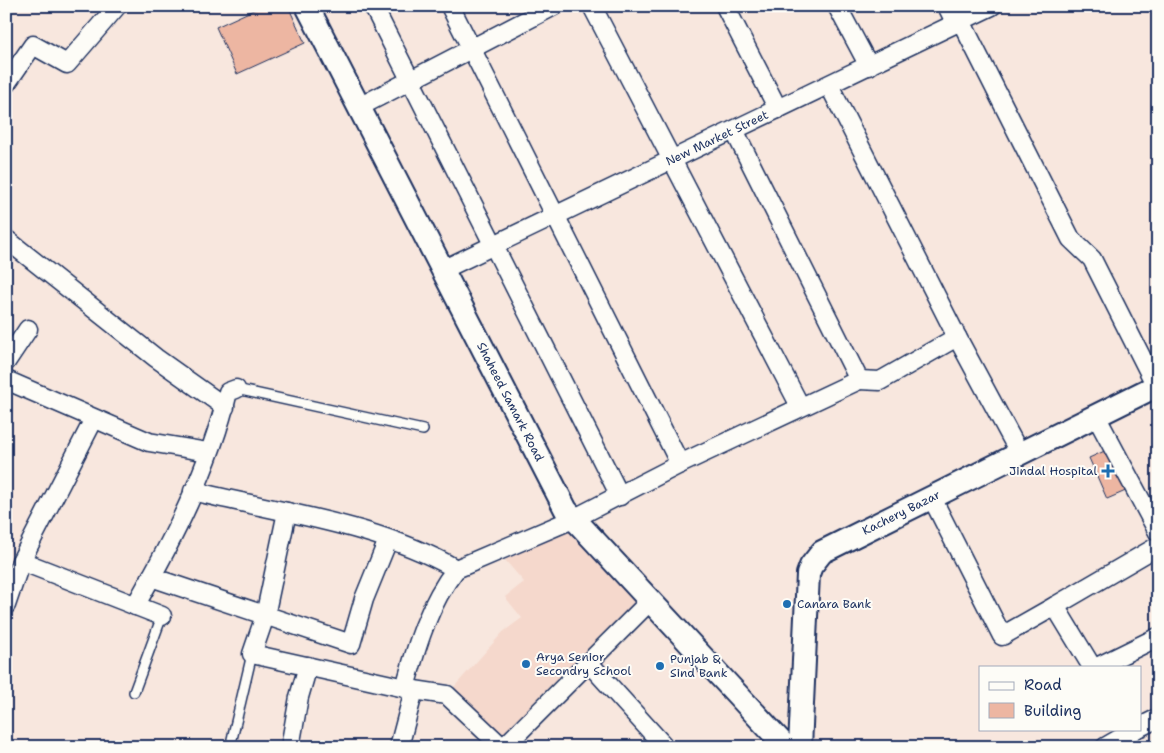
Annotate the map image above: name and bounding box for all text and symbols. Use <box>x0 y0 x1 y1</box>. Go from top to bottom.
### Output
street label: New Market Street <box>663 107 771 169</box>
street label: Shaheed Samark Road <box>473 340 548 464</box>
place label: Jindal Hospital <box>1009 463 1097 479</box>
marker: Jindal Hospital <box>1101 464 1115 478</box>
street label: Kachery Bazar <box>860 486 943 539</box>
place label: Canara Bank <box>797 596 871 612</box>
marker: Canara Bank <box>781 598 793 610</box>
place label: Arya Senior Secondry School <box>536 649 631 679</box>
place label: Punjab & Sind Bank <box>670 651 728 681</box>
marker: Arya Senior Secondry School <box>520 658 532 670</box>
marker: Punjab & Sind Bank <box>654 660 666 672</box>
legend <box>979 666 1142 730</box>
text: Road <box>1024 675 1062 695</box>
text: Building <box>1024 701 1081 721</box>

